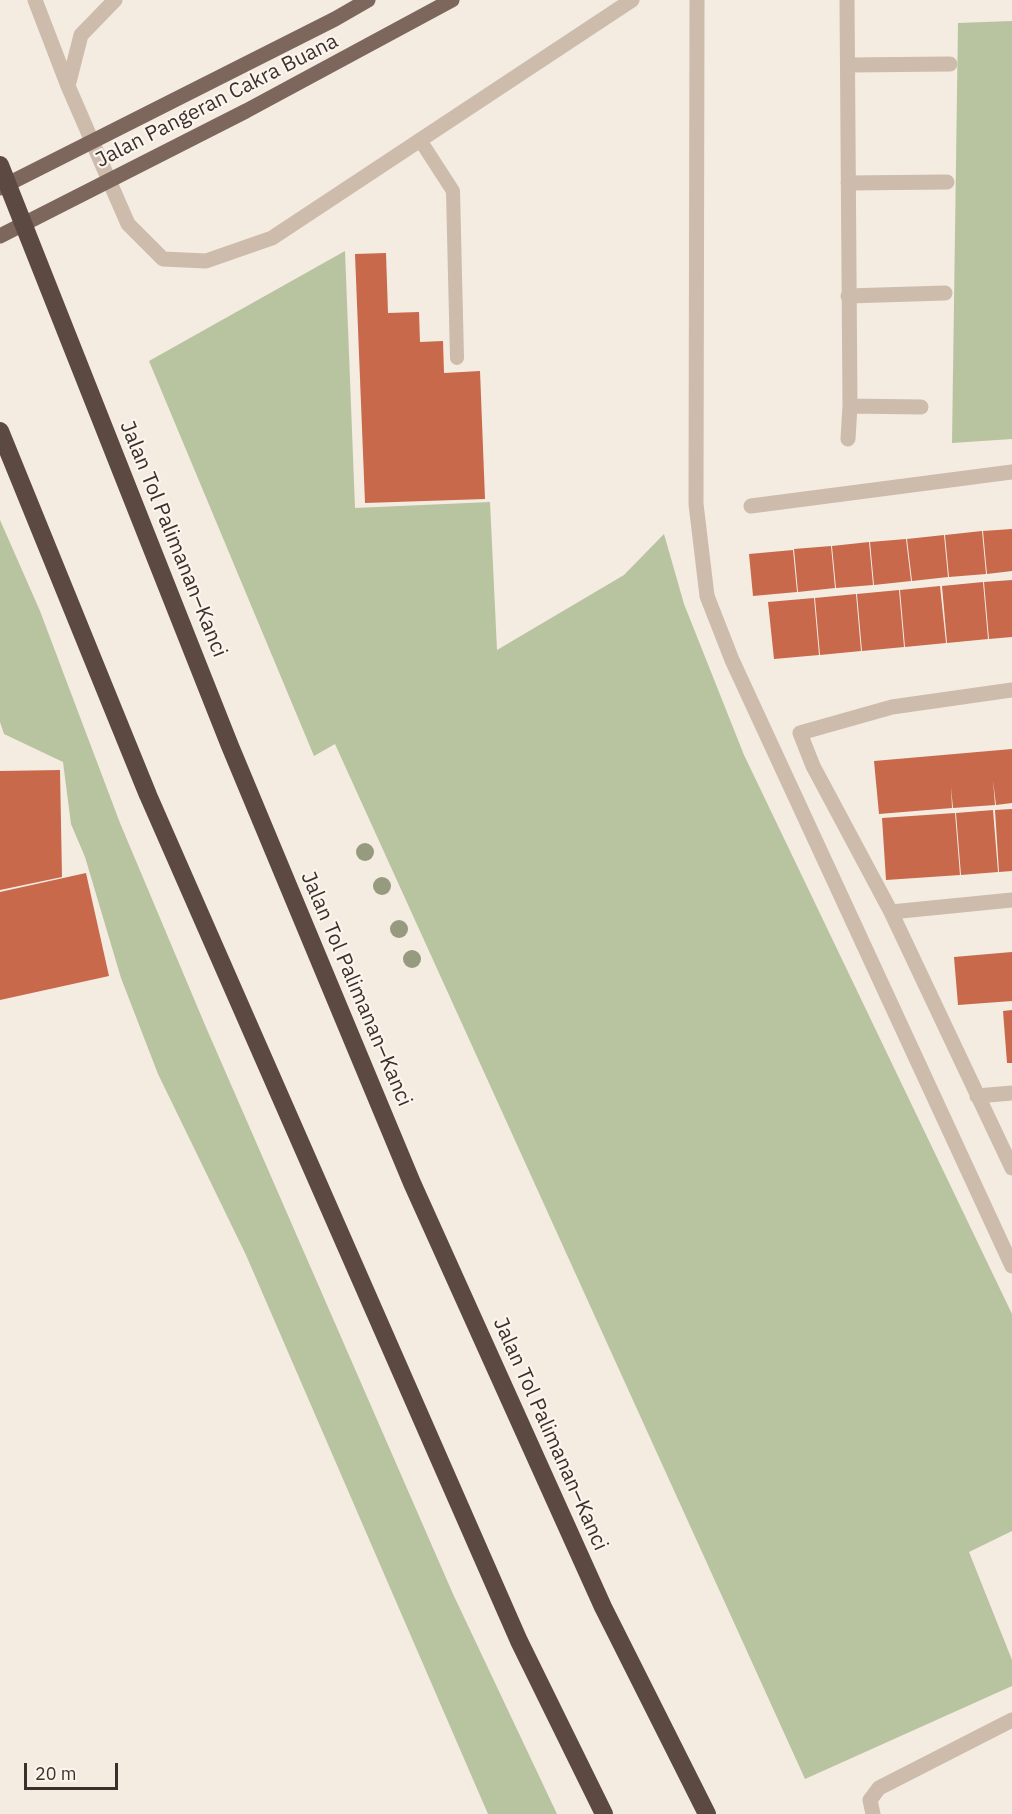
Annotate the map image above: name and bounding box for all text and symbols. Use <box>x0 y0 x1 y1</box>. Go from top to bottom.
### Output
street label: Jalan Pangeran Cakra Buana <box>92 29 342 173</box>
street label: Jalan Tol Palimanan–Kanci <box>114 417 232 661</box>
street label: Jalan Tol Palimanan–Kanci <box>295 868 417 1110</box>
street label: Jalan Tol Palimanan–Kanci <box>487 1314 613 1554</box>
scale bar <box>27 1751 122 1789</box>
text: 20 m <box>35 1762 77 1785</box>

